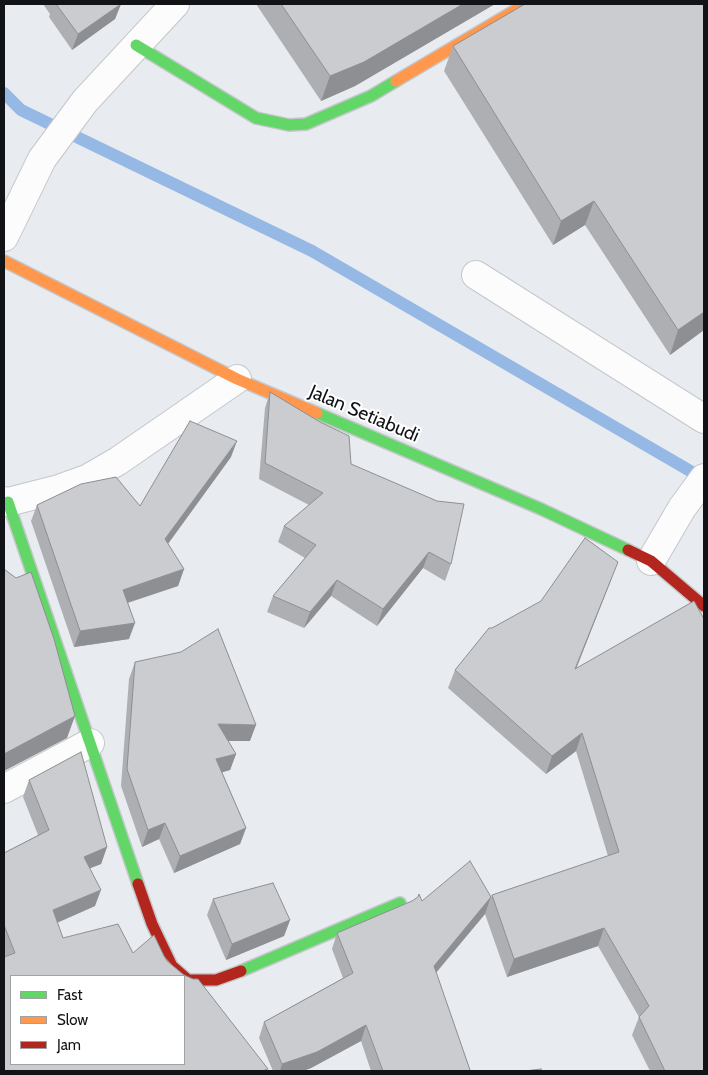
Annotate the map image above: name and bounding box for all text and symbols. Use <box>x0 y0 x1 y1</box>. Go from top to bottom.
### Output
street label: Jalan Setiabudi <box>305 381 423 447</box>
legend <box>10 975 185 1065</box>
text: Fast <box>57 986 82 1004</box>
text: Slow <box>57 1011 88 1029</box>
text: Jam <box>57 1036 81 1054</box>

